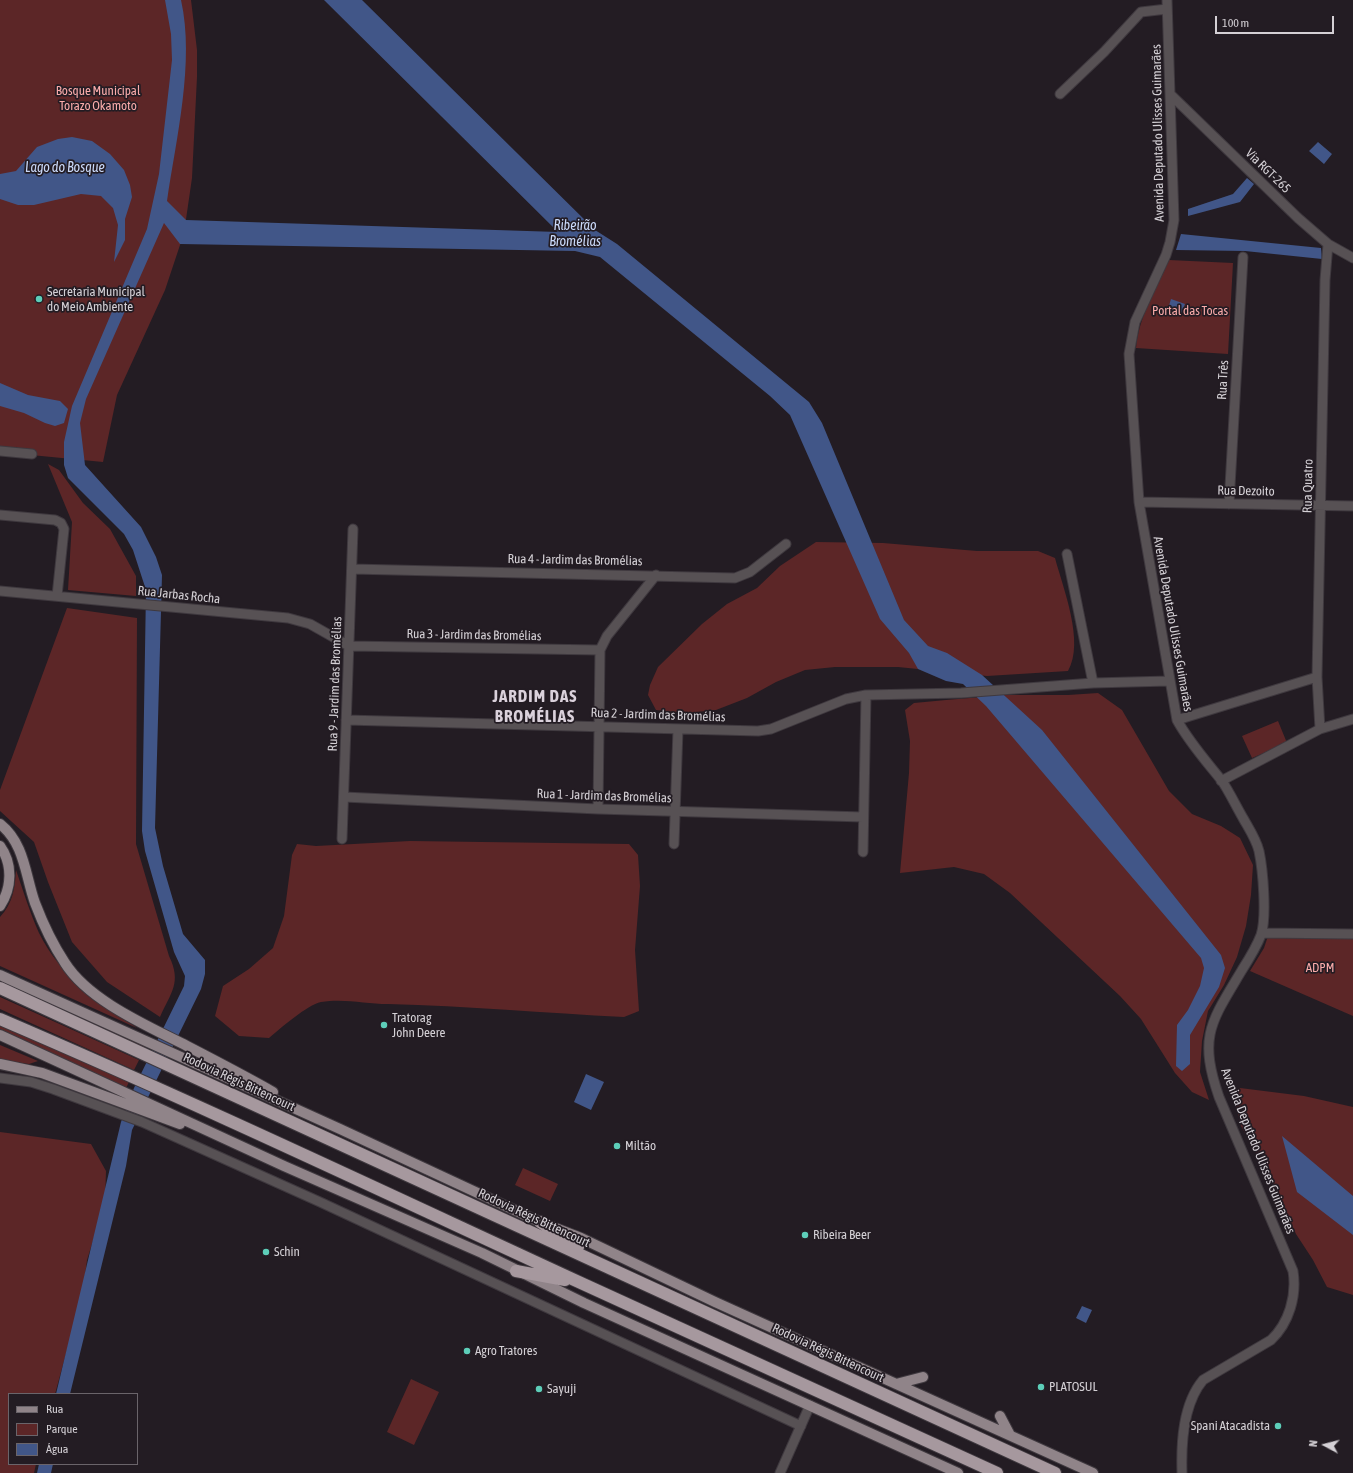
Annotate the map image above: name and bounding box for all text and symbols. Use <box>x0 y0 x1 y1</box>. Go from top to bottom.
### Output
scale bar <box>1217 8 1336 34</box>
text: 100 m <box>1222 16 1249 30</box>
street label: Avenida Deputado Ulisses Guimarães <box>1149 44 1167 222</box>
park label: Bosque Municipal Torazo Okamoto <box>56 83 140 114</box>
street label: Via RGT-265 <box>1242 146 1294 196</box>
water label: Lago do Bosque <box>25 160 105 176</box>
water label: Ribeirão Bromélias <box>549 218 601 250</box>
place label: Secretaria Municipal do Meio Ambiente <box>47 284 145 315</box>
marker: Secretaria Municipal do Meio Ambiente <box>34 294 44 304</box>
park label: Portal das Tocas <box>1152 303 1228 319</box>
street label: Rua Três <box>1214 360 1232 400</box>
street label: Rua Quatro <box>1300 459 1316 513</box>
street label: Rua Dezoito <box>1217 483 1275 499</box>
street label: Avenida Deputado Ulisses Guimarães <box>1150 535 1196 713</box>
street label: Rua 4 - Jardim das Bromélias <box>507 551 643 569</box>
street label: Rua Jarbas Rocha <box>137 583 221 607</box>
street label: Rua 9 - Jardim das Bromélias <box>325 616 345 752</box>
street label: Rua 3 - Jardim das Bromélias <box>406 626 542 644</box>
district label: JARDIM DAS BROMÉLIAS <box>493 687 577 727</box>
street label: Rua 2 - Jardim das Bromélias <box>590 705 726 725</box>
street label: Rua 1 - Jardim das Bromélias <box>536 786 672 806</box>
park label: ADPM <box>1306 960 1334 976</box>
place label: Tratorag John Deere <box>392 1010 445 1041</box>
marker: Tratorag John Deere <box>379 1020 389 1030</box>
street label: Rodovia Régis Bittencourt <box>181 1049 297 1115</box>
street label: Avenida Deputado Ulisses Guimarães <box>1218 1066 1298 1236</box>
place label: Miltão <box>625 1138 656 1154</box>
marker: Miltão <box>612 1141 622 1151</box>
street label: Rodovia Régis Bittencourt <box>476 1185 592 1251</box>
place label: Ribeira Beer <box>813 1227 871 1243</box>
marker: Ribeira Beer <box>800 1230 810 1240</box>
place label: Schin <box>274 1244 300 1260</box>
marker: Schin <box>261 1247 271 1257</box>
street label: Rodovia Régis Bittencourt <box>770 1320 886 1386</box>
place label: Agro Tratores <box>475 1343 537 1359</box>
marker: Agro Tratores <box>462 1346 472 1356</box>
place label: PLATOSUL <box>1049 1379 1097 1395</box>
place label: Sayuji <box>547 1381 576 1397</box>
marker: PLATOSUL <box>1036 1382 1046 1392</box>
marker: Sayuji <box>534 1384 544 1394</box>
legend <box>8 1393 138 1465</box>
text: Rua <box>46 1402 63 1416</box>
place label: Spani Atacadista <box>1191 1418 1270 1434</box>
marker: Spani Atacadista <box>1273 1421 1283 1431</box>
text: Parque <box>46 1422 78 1436</box>
north arrow <box>1305 1425 1345 1465</box>
text: N <box>1307 1440 1319 1447</box>
text: Água <box>46 1442 68 1456</box>

